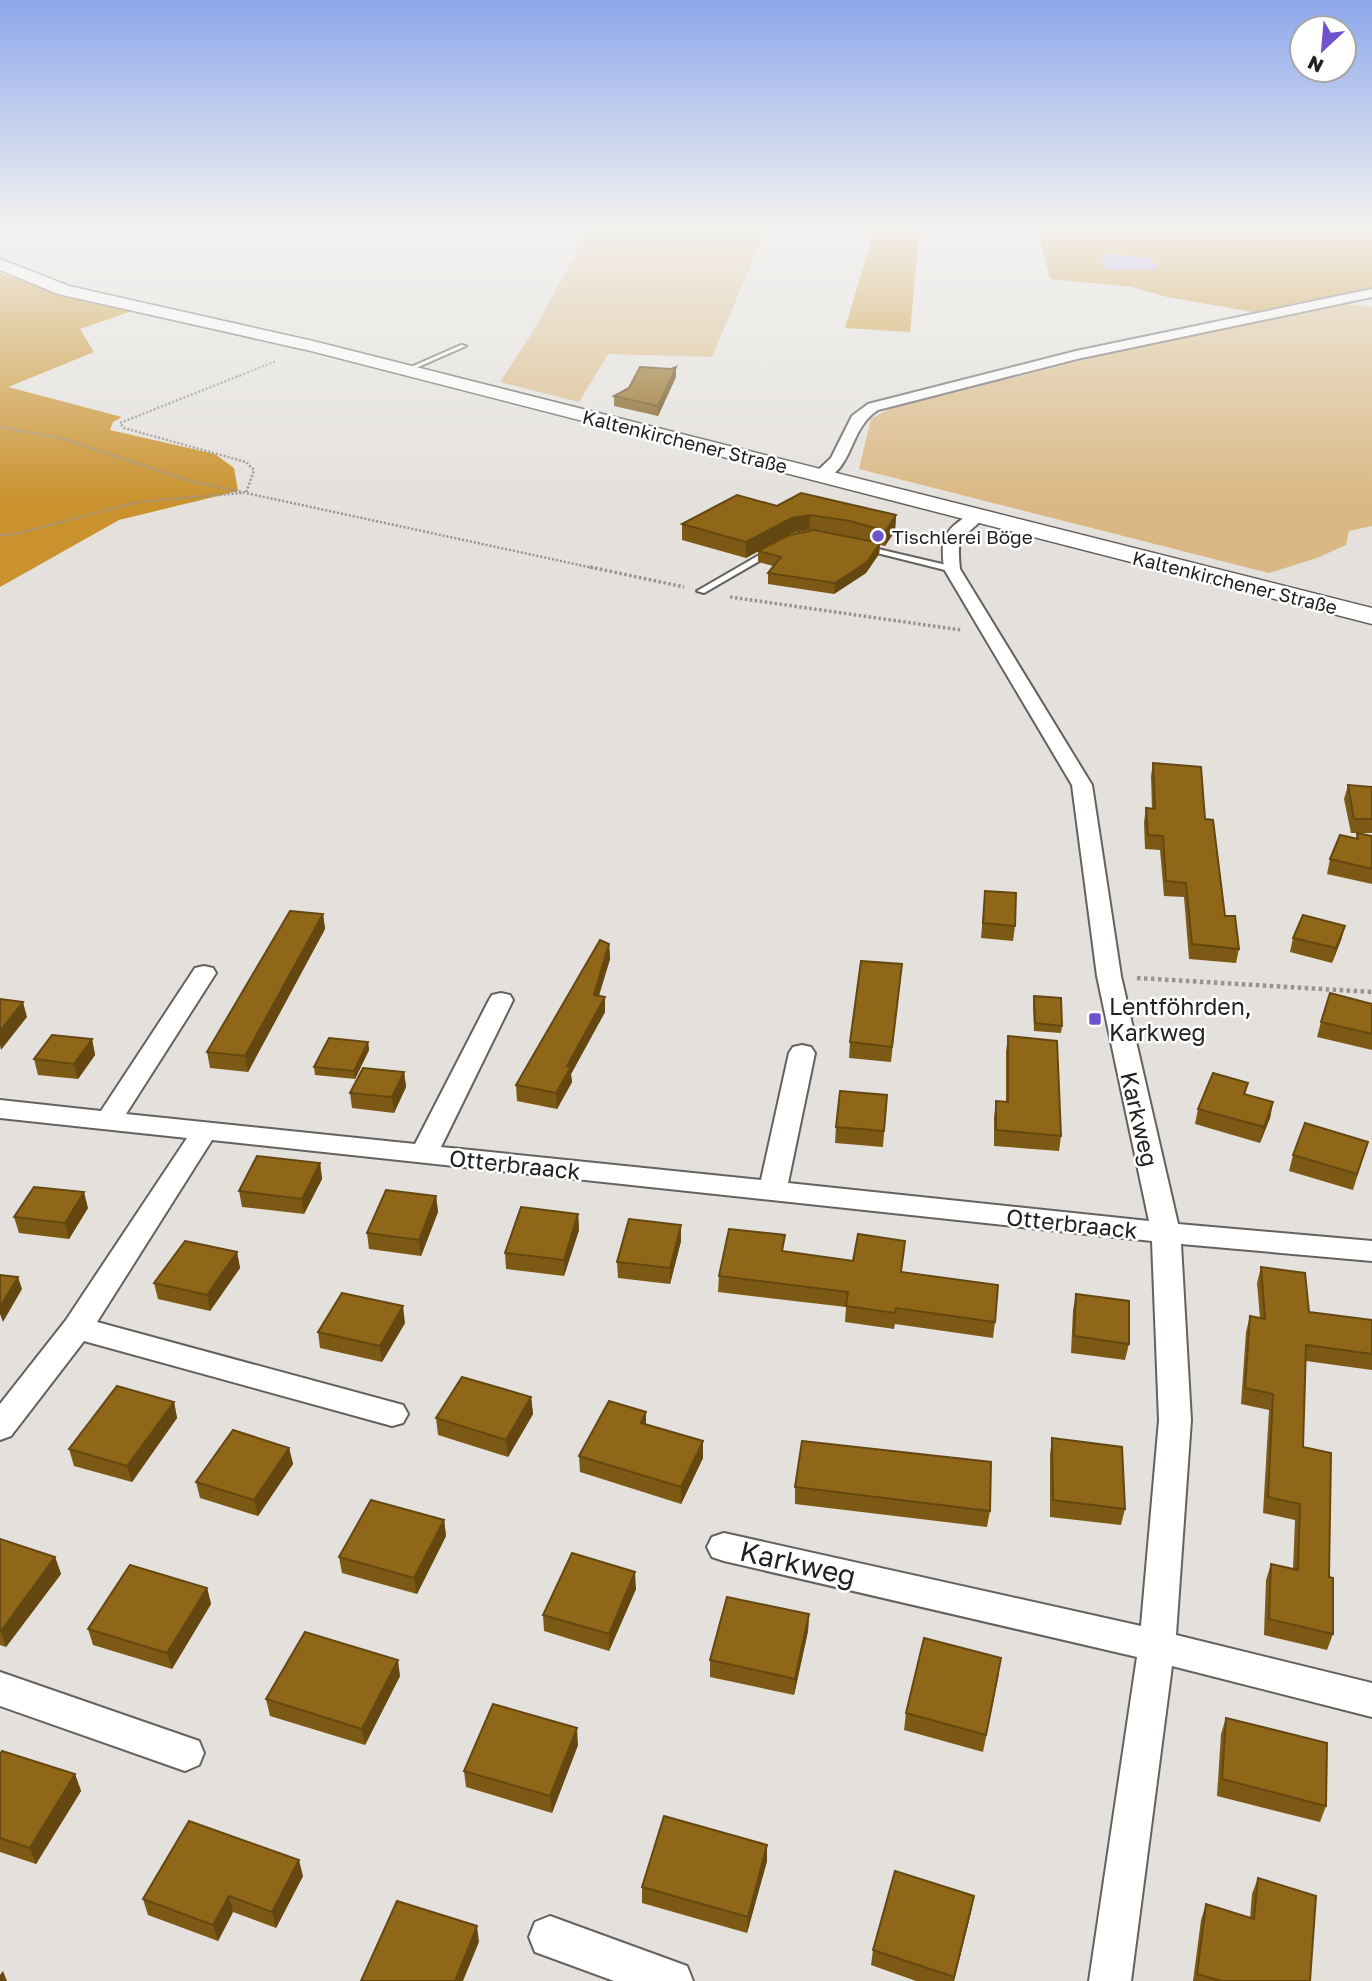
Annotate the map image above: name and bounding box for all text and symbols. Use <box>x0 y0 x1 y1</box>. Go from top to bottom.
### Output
north arrow <box>1288 14 1358 84</box>
text: N <box>1304 51 1327 78</box>
street label: Kaltenkirchener Straße <box>580 404 790 478</box>
place label: Tischlerei Böge <box>892 525 1033 548</box>
marker: Tischlerei Böge <box>870 528 886 544</box>
street label: Kaltenkirchener Straße <box>1130 545 1340 619</box>
place label: Lentföhrden, Karkweg <box>1109 992 1252 1046</box>
marker: Lentföhrden, Karkweg <box>1087 1011 1103 1027</box>
street label: Karkweg <box>1115 1069 1165 1169</box>
street label: Otterbraack <box>448 1143 582 1185</box>
street label: Otterbraack <box>1005 1202 1139 1244</box>
street label: Karkweg <box>737 1534 859 1592</box>

